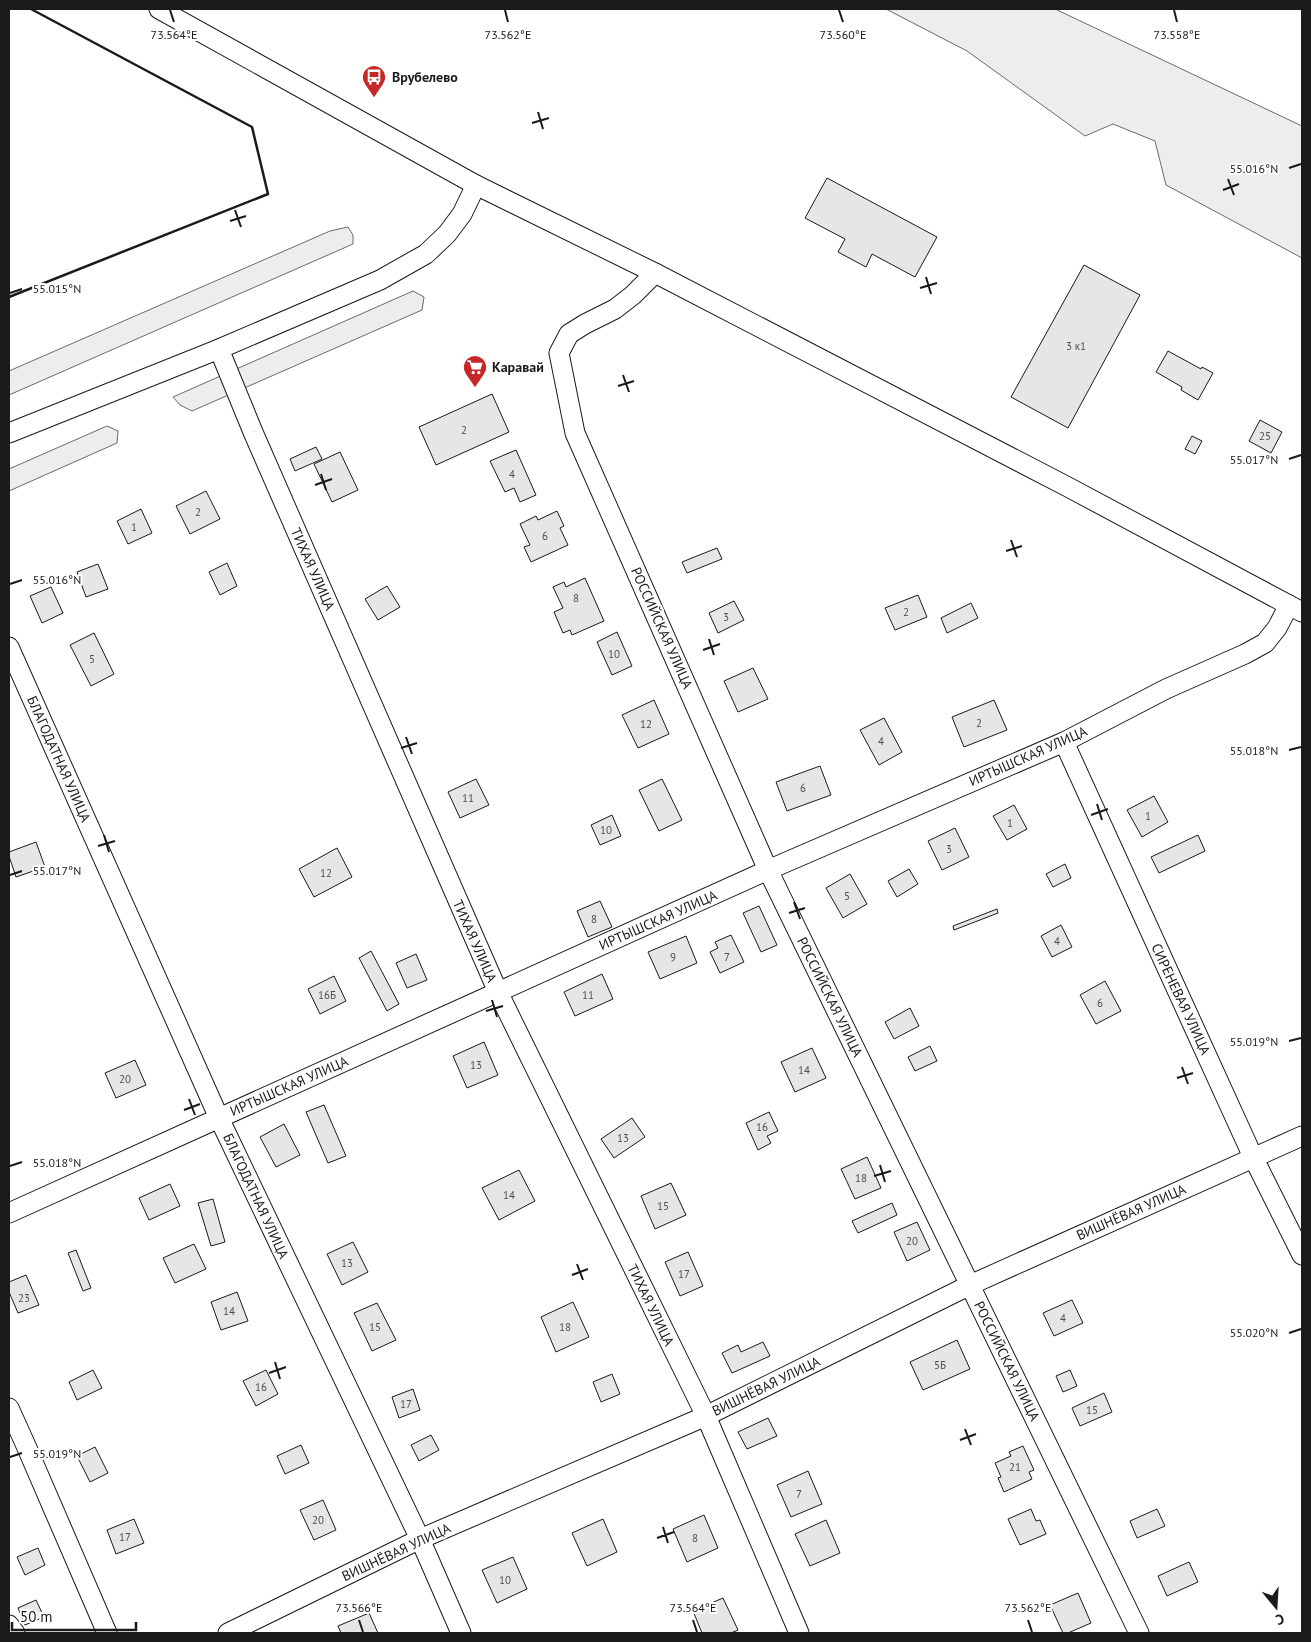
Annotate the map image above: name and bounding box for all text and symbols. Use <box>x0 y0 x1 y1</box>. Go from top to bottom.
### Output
text: 73.564°E <box>151 27 197 42</box>
text: 73.562°E <box>485 27 531 42</box>
text: 73.560°E <box>820 27 866 42</box>
text: 73.558°E <box>1154 27 1200 42</box>
bus stop icon: Врубелево <box>361 64 387 98</box>
place label: Врубелево <box>392 68 458 86</box>
text: 55.016°N <box>1230 161 1278 176</box>
text: 55.015°N <box>33 281 81 296</box>
house number: 3 к1 <box>1066 339 1086 353</box>
supermarket icon: Каравай <box>462 354 488 388</box>
place label: Каравай <box>492 358 544 376</box>
house number: 2 <box>461 423 467 437</box>
house number: 25 <box>1259 429 1271 443</box>
text: 55.017°N <box>1230 452 1278 467</box>
house number: 4 <box>509 467 515 481</box>
house number: 2 <box>195 505 201 519</box>
house number: 1 <box>131 520 137 534</box>
street label: ТИХАЯ УЛИЦА <box>287 525 340 614</box>
house number: 6 <box>542 529 548 543</box>
street label: РОССИЙСКАЯ УЛИЦА <box>627 564 697 692</box>
text: 55.016°N <box>33 572 81 587</box>
house number: 8 <box>573 591 579 605</box>
house number: 2 <box>903 605 909 619</box>
house number: 3 <box>723 610 729 624</box>
house number: 10 <box>608 647 620 661</box>
house number: 5 <box>89 652 95 666</box>
street label: БЛАГОДАТНАЯ УЛИЦА <box>23 693 95 826</box>
house number: 2 <box>976 716 982 730</box>
house number: 12 <box>640 717 652 731</box>
street label: ИРТЫШСКАЯ УЛИЦА <box>966 722 1091 790</box>
house number: 4 <box>878 734 884 748</box>
text: 55.018°N <box>1230 743 1278 758</box>
house number: 6 <box>800 781 806 795</box>
house number: 11 <box>462 791 474 805</box>
house number: 1 <box>1145 809 1151 823</box>
house number: 1 <box>1007 816 1013 830</box>
house number: 10 <box>600 823 612 837</box>
house number: 3 <box>946 842 952 856</box>
text: 55.017°N <box>33 863 81 878</box>
house number: 12 <box>320 866 332 880</box>
street label: ИРТЫШСКАЯ УЛИЦА <box>596 886 721 954</box>
house number: 5 <box>844 889 850 903</box>
street label: ТИХАЯ УЛИЦА <box>449 897 502 986</box>
house number: 8 <box>591 912 597 926</box>
street label: РОССИЙСКАЯ УЛИЦА <box>793 934 867 1061</box>
house number: 4 <box>1054 934 1060 948</box>
street label: СИРЕНЕВАЯ УЛИЦА <box>1147 940 1215 1058</box>
house number: 9 <box>670 950 676 964</box>
house number: 7 <box>724 950 730 964</box>
house number: 16Б <box>318 988 336 1002</box>
house number: 11 <box>582 988 594 1002</box>
house number: 6 <box>1097 996 1103 1010</box>
text: 55.019°N <box>1230 1034 1278 1049</box>
street label: ИРТЫШСКАЯ УЛИЦА <box>227 1052 352 1120</box>
house number: 13 <box>470 1058 482 1072</box>
house number: 14 <box>798 1063 810 1077</box>
house number: 20 <box>119 1072 131 1086</box>
house number: 16 <box>756 1120 768 1134</box>
street label: БЛАГОДАТНАЯ УЛИЦА <box>219 1130 293 1262</box>
house number: 13 <box>617 1131 629 1145</box>
text: 55.018°N <box>33 1155 81 1170</box>
house number: 18 <box>855 1171 867 1185</box>
street label: ВИШНЁВАЯ УЛИЦА <box>1073 1179 1189 1244</box>
house number: 14 <box>503 1188 515 1202</box>
house number: 15 <box>657 1199 669 1213</box>
house number: 20 <box>906 1234 918 1248</box>
house number: 13 <box>341 1256 353 1270</box>
street label: ТИХАЯ УЛИЦА <box>623 1261 679 1349</box>
house number: 17 <box>678 1267 690 1281</box>
house number: 23 <box>18 1291 30 1305</box>
street label: РОССИЙСКАЯ УЛИЦА <box>970 1298 1044 1425</box>
house number: 14 <box>223 1304 235 1318</box>
house number: 4 <box>1060 1311 1066 1325</box>
house number: 15 <box>369 1320 381 1334</box>
house number: 18 <box>559 1320 571 1334</box>
text: 55.020°N <box>1230 1325 1278 1340</box>
street label: ВИШНЁВАЯ УЛИЦА <box>709 1352 824 1420</box>
house number: 5Б <box>934 1358 946 1372</box>
house number: 16 <box>255 1380 267 1394</box>
house number: 17 <box>400 1397 412 1411</box>
house number: 15 <box>1086 1403 1098 1417</box>
text: 55.019°N <box>33 1446 81 1461</box>
house number: 21 <box>1009 1460 1021 1474</box>
house number: 7 <box>796 1487 802 1501</box>
house number: 20 <box>312 1513 324 1527</box>
street label: ВИШНЁВАЯ УЛИЦА <box>339 1519 454 1585</box>
house number: 17 <box>119 1530 131 1544</box>
house number: 8 <box>692 1531 698 1545</box>
house number: 10 <box>499 1573 511 1587</box>
north arrow <box>1251 1582 1301 1632</box>
scale bar <box>12 1600 136 1632</box>
text: 73.566°E <box>336 1600 382 1615</box>
text: 73.564°E <box>670 1600 716 1615</box>
text: 73.562°E <box>1005 1600 1051 1615</box>
text: 50 m <box>20 1607 53 1626</box>
text: С <box>1273 1610 1287 1629</box>

